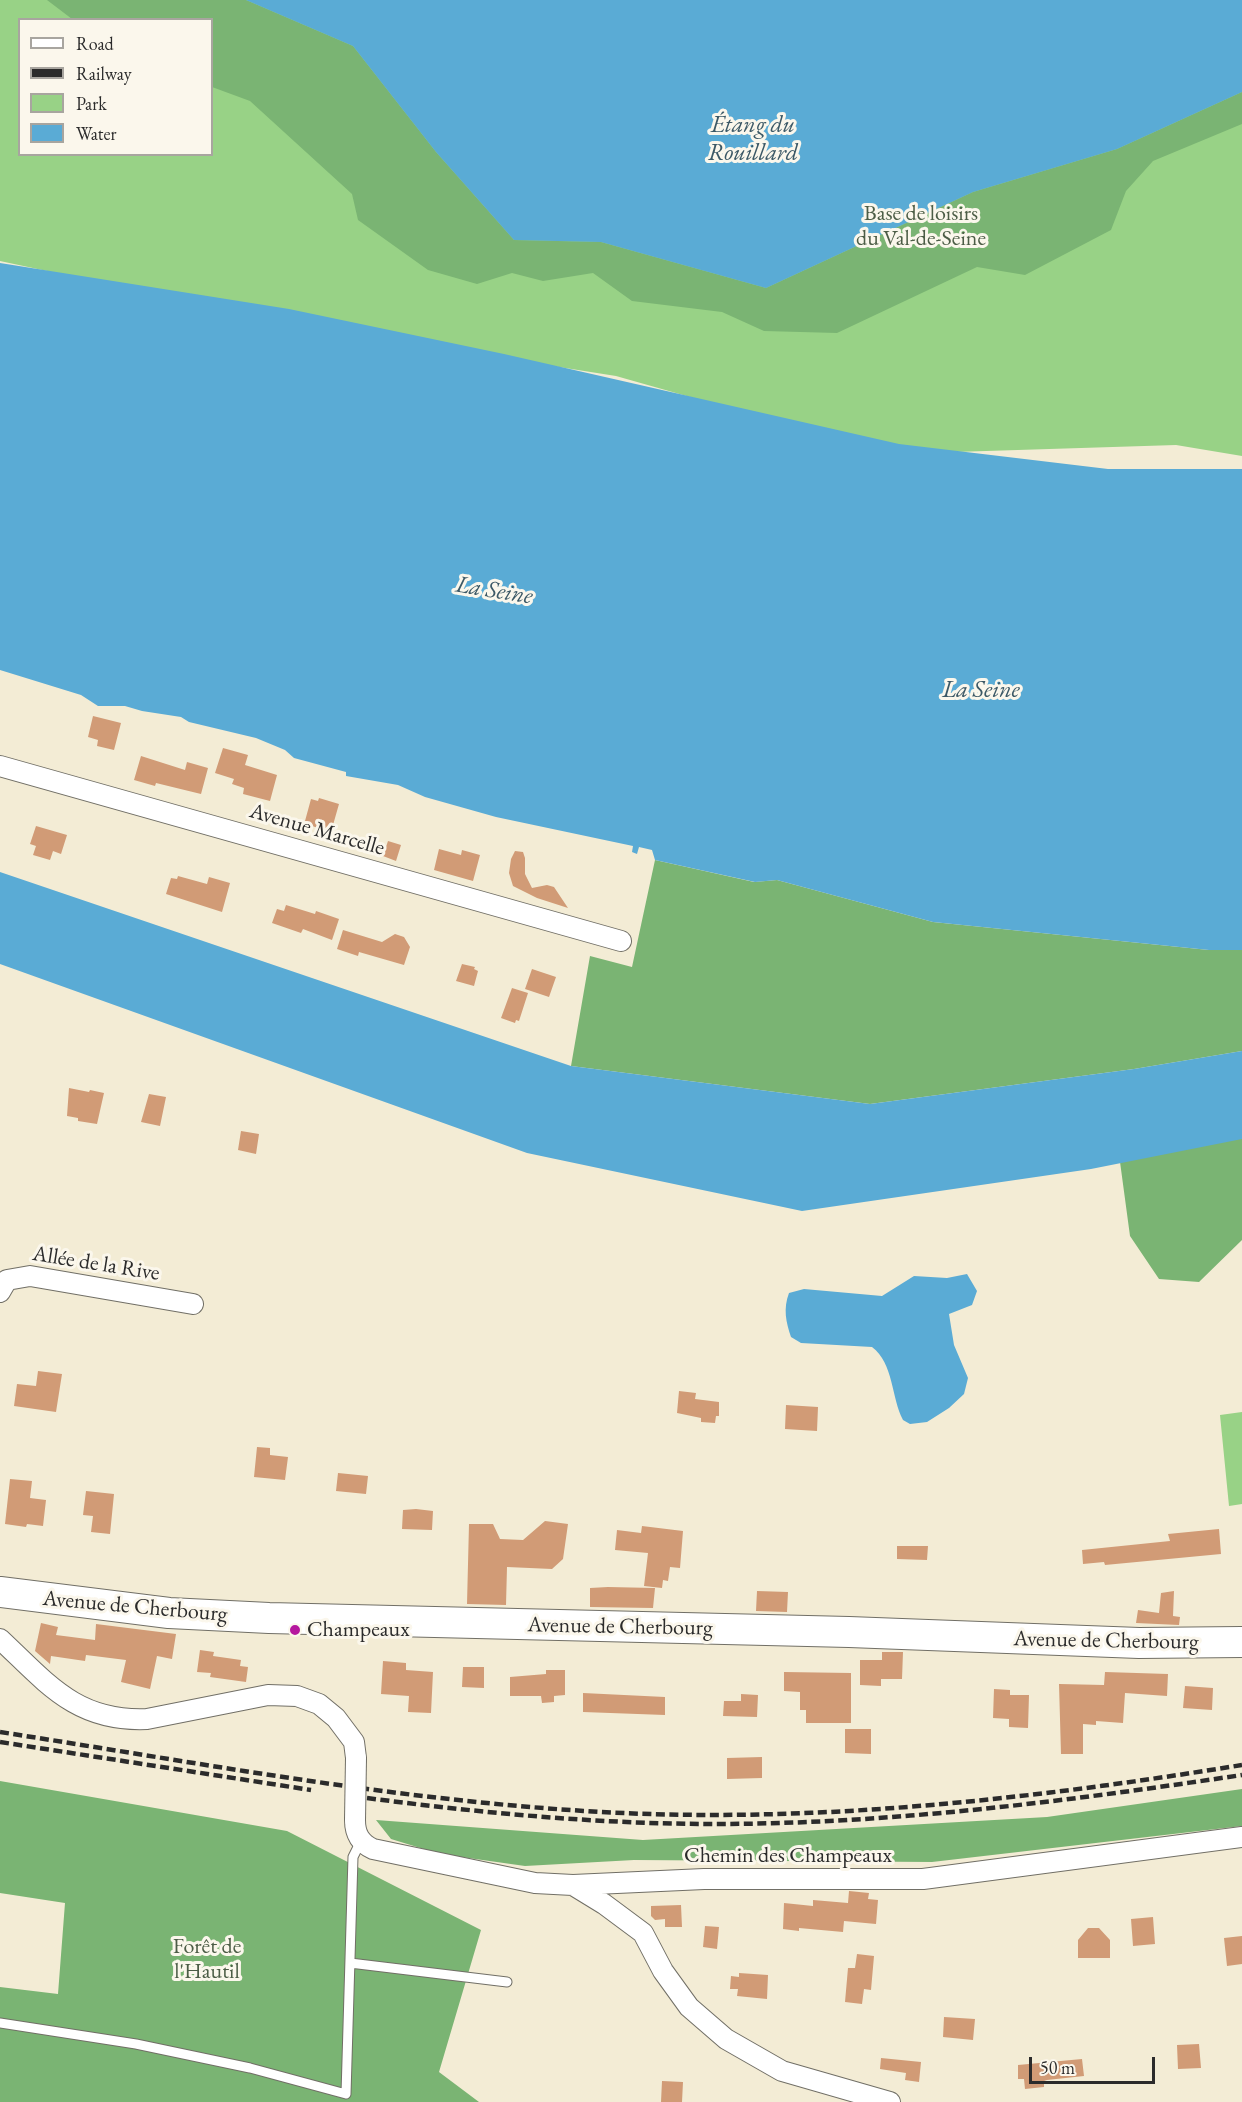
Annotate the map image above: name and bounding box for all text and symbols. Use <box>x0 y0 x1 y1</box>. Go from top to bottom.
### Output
legend <box>18 18 213 156</box>
text: Road <box>76 32 114 55</box>
text: Railway <box>76 62 132 85</box>
text: Park <box>76 92 107 115</box>
water label: Étang du Rouillard <box>708 111 798 167</box>
text: Water <box>76 122 117 145</box>
park label: Base de loisirs du Val-de-Seine <box>856 201 986 252</box>
water label: La Seine <box>453 571 535 611</box>
water label: La Seine <box>942 676 1020 704</box>
street label: Avenue Marcelle <box>246 798 388 862</box>
street label: Allée de la Rive <box>31 1241 161 1287</box>
street label: Avenue de Cherbourg <box>42 1586 228 1628</box>
street label: Avenue de Cherbourg <box>527 1612 713 1642</box>
place label: Champeaux <box>307 1617 410 1643</box>
marker: Champeaux <box>288 1623 302 1637</box>
street label: Avenue de Cherbourg <box>1013 1626 1199 1656</box>
street label: Chemin des Champeaux <box>684 1843 892 1869</box>
park label: Forêt de l'Hautil <box>173 1934 241 1986</box>
scale bar <box>1032 2045 1158 2083</box>
text: 50 m <box>1040 2056 1075 2079</box>

